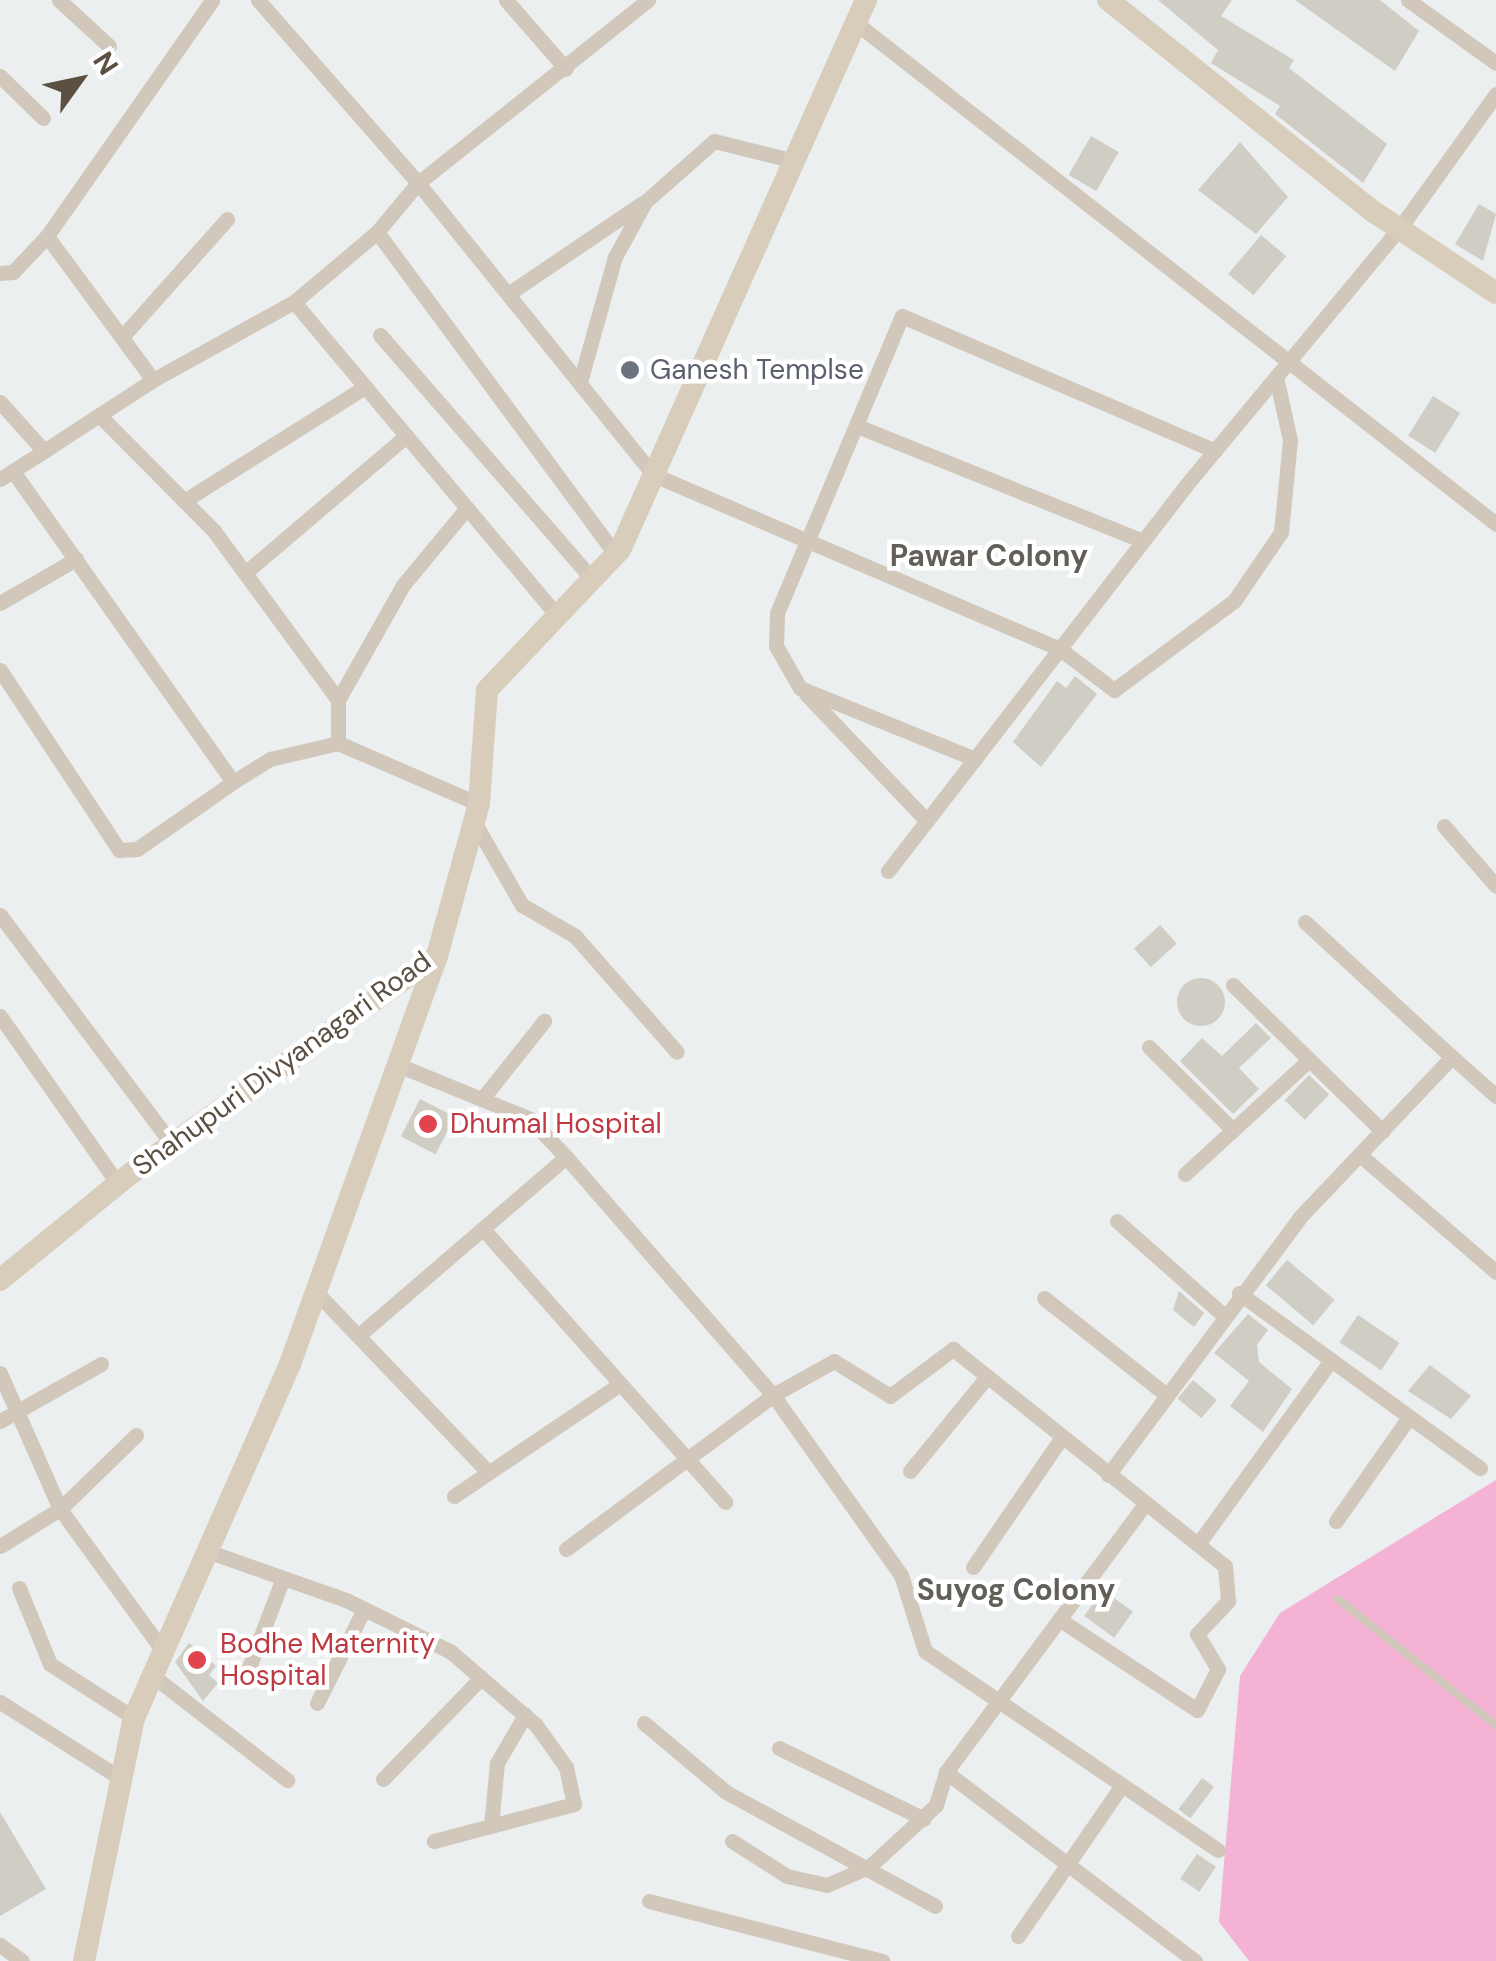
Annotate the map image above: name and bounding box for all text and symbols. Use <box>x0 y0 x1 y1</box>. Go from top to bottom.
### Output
north arrow <box>30 30 130 130</box>
text: N <box>84 45 127 82</box>
place label: Ganesh Templse <box>650 353 864 387</box>
marker: Ganesh Templse <box>619 359 641 381</box>
district label: Pawar Colony <box>890 538 1088 574</box>
street label: Shahupuri Divyanagari Road <box>126 945 438 1183</box>
place label: Dhumal Hospital <box>450 1107 662 1141</box>
marker: Dhumal Hospital <box>415 1111 441 1137</box>
district label: Suyog Colony <box>917 1572 1115 1608</box>
place label: Bodhe Maternity Hospital <box>220 1627 435 1693</box>
marker: Bodhe Maternity Hospital <box>184 1647 210 1673</box>

